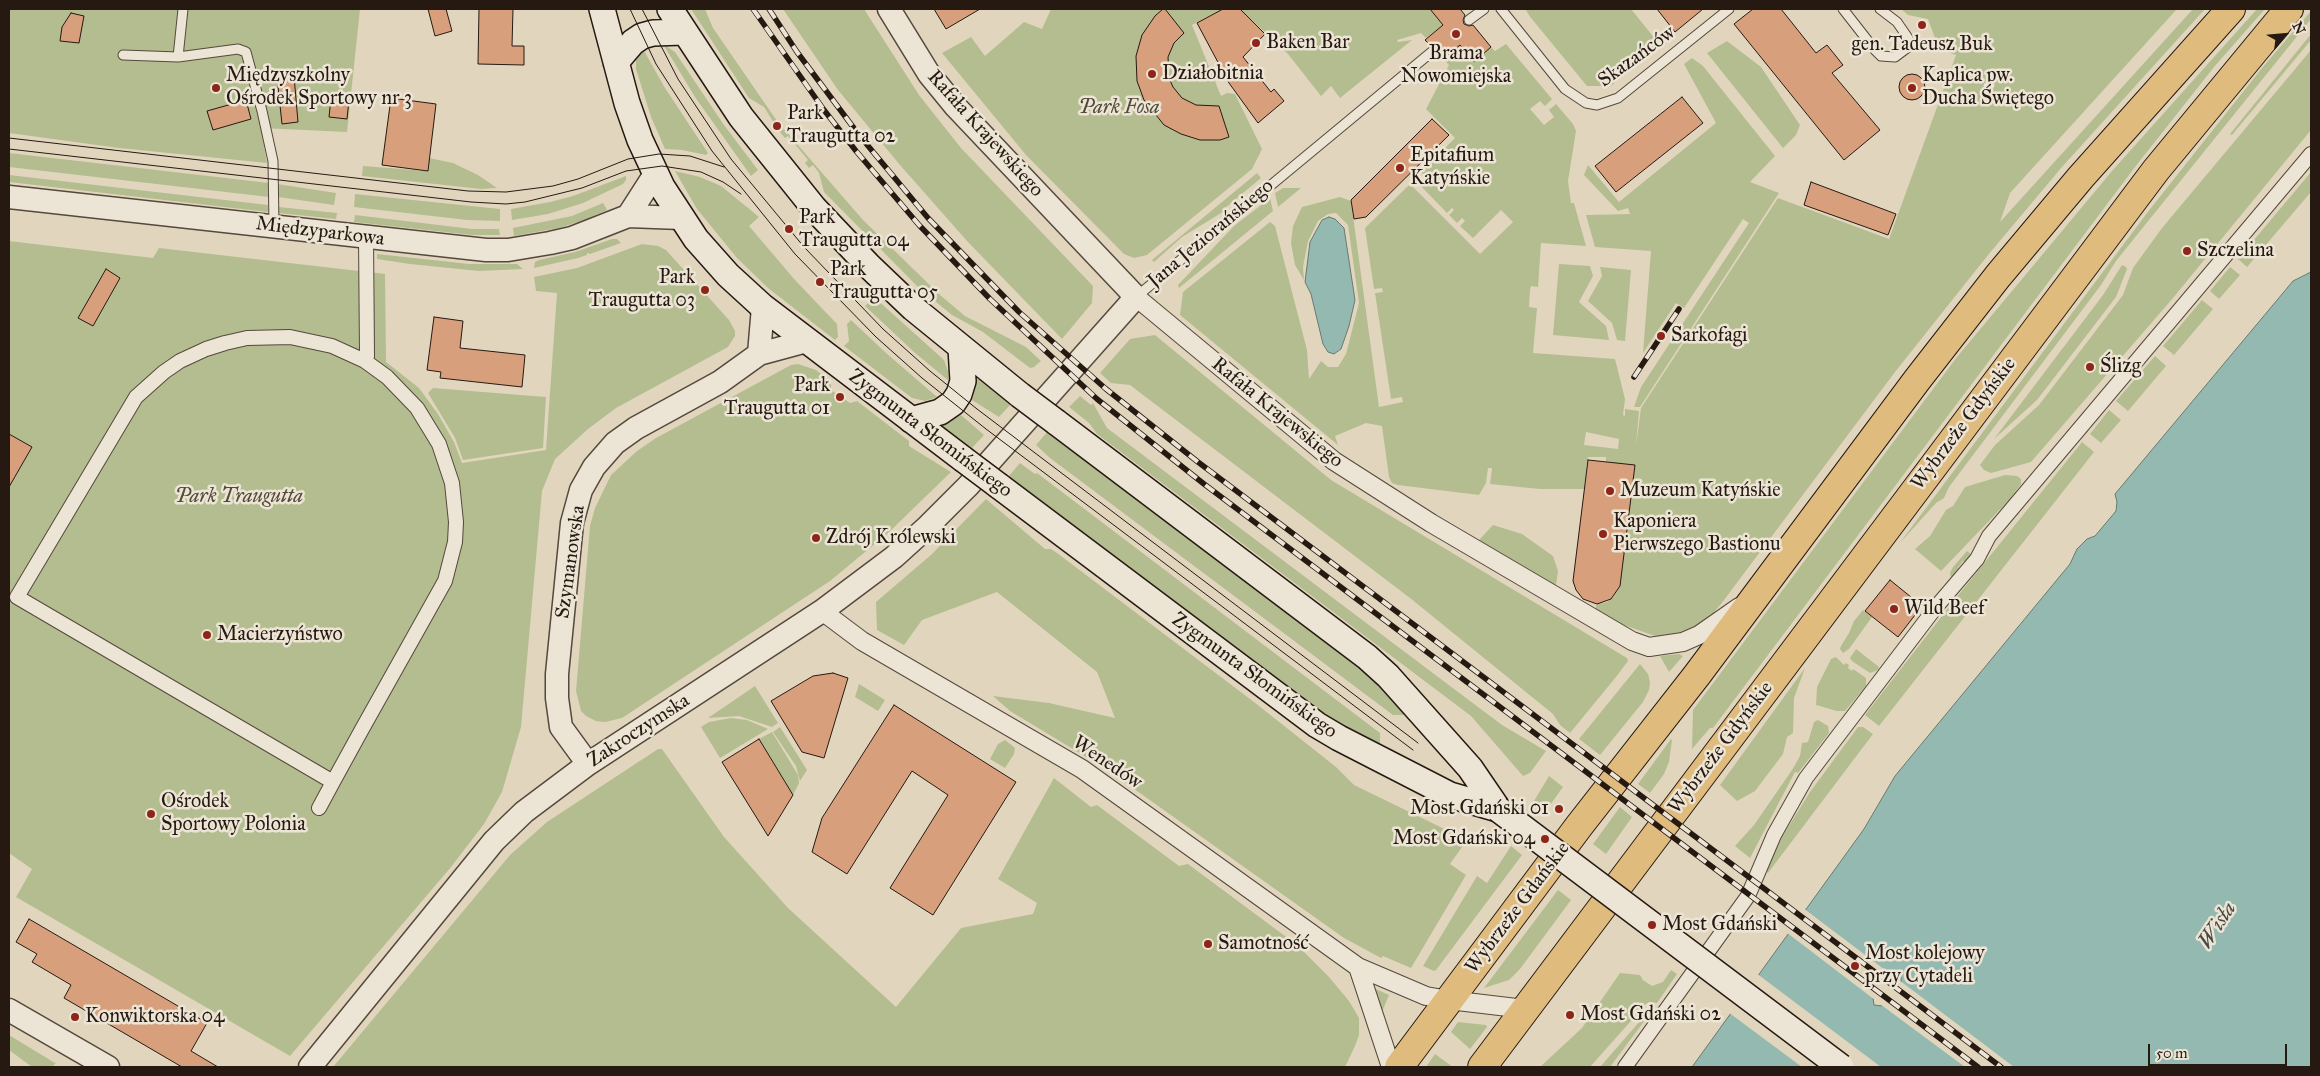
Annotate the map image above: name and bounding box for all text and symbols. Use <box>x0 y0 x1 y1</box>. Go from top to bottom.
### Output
north arrow <box>2260 10 2310 60</box>
marker: gen. Tadeusz Buk <box>1916 19 1928 31</box>
text: N <box>2289 19 2309 37</box>
street label: Skazańców <box>1594 21 1680 93</box>
marker: Brama Nowomiejska <box>1450 28 1462 40</box>
place label: Baken Bar <box>1266 31 1349 55</box>
place label: gen. Tadeusz Buk <box>1852 33 1992 57</box>
marker: Baken Bar <box>1250 37 1262 49</box>
place label: Brama Nowomiejska <box>1401 42 1511 89</box>
place label: Działobitnia <box>1162 62 1263 86</box>
place label: Międzyszkolny Ośrodek Sportowy nr 3 <box>226 64 412 111</box>
place label: Kaplica pw. Ducha Świętego <box>1922 64 2054 111</box>
street label: Rafała Krajewskiego <box>922 66 1048 202</box>
marker: Działobitnia <box>1146 68 1158 80</box>
marker: Międzyszkolny Ośrodek Sportowy nr 3 <box>210 82 222 94</box>
marker: Kaplica pw. Ducha Świętego <box>1906 82 1918 94</box>
park label: Park Fosa <box>1078 96 1160 120</box>
place label: Park Traugutta 02 <box>787 102 895 149</box>
marker: Park Traugutta 02 <box>771 120 783 132</box>
place label: Epitafium Katyńskie <box>1410 144 1494 191</box>
marker: Epitafium Katyńskie <box>1394 162 1406 174</box>
street label: Jana Jeziorańskiego <box>1143 174 1279 294</box>
place label: Park Traugutta 04 <box>799 206 909 253</box>
street label: Międzyparkowa <box>254 212 386 252</box>
marker: Park Traugutta 04 <box>783 223 795 235</box>
place label: Szczelina <box>2197 239 2274 263</box>
marker: Szczelina <box>2181 245 2193 257</box>
place label: Park Traugutta 05 <box>830 258 938 305</box>
place label: Park Traugutta 03 <box>588 266 695 313</box>
marker: Park Traugutta 05 <box>814 276 826 288</box>
marker: Park Traugutta 03 <box>699 284 711 296</box>
place label: Sarkofagi <box>1671 324 1748 348</box>
marker: Sarkofagi <box>1655 330 1667 342</box>
street label: Rafała Krajewskiego <box>1206 353 1348 473</box>
street label: Wybrzeże Gdyńskie <box>1906 353 2022 495</box>
place label: Ślizg <box>2100 355 2141 379</box>
marker: Ślizg <box>2084 361 2096 373</box>
street label: Zygmunta Słomińskiego <box>843 365 1017 503</box>
place label: Park Traugutta 01 <box>724 374 830 421</box>
marker: Park Traugutta 01 <box>834 391 846 403</box>
place label: Muzeum Katyńskie <box>1620 479 1781 503</box>
park label: Park Traugutta <box>175 485 303 509</box>
marker: Muzeum Katyńskie <box>1604 485 1616 497</box>
street label: Szymanowska <box>551 504 591 620</box>
place label: Kaponiera Pierwszego Bastionu <box>1613 510 1781 557</box>
place label: Zdrój Królewski <box>826 526 956 550</box>
marker: Kaponiera Pierwszego Bastionu <box>1597 528 1609 540</box>
marker: Zdrój Królewski <box>810 532 822 544</box>
place label: Wild Beef <box>1904 597 1985 621</box>
marker: Wild Beef <box>1888 603 1900 615</box>
street label: Zygmunta Słomińskiego <box>1167 608 1341 744</box>
place label: Macierzyństwo <box>217 623 343 647</box>
marker: Macierzyństwo <box>201 629 213 641</box>
street label: Wybrzeże Gdyńskie <box>1663 677 1779 819</box>
street label: Zakroczymska <box>584 689 694 773</box>
street label: Wenedów <box>1068 731 1146 795</box>
place label: Ośrodek Sportowy Polonia <box>161 790 306 837</box>
place label: Most Gdański 01 <box>1410 797 1549 821</box>
marker: Most Gdański 01 <box>1553 803 1565 815</box>
marker: Ośrodek Sportowy Polonia <box>145 808 157 820</box>
place label: Most Gdański 04 <box>1393 827 1535 851</box>
marker: Most Gdański 04 <box>1539 833 1551 845</box>
street label: Wybrzeże Gdańskie <box>1461 837 1575 979</box>
water label: Wisła <box>2194 898 2242 954</box>
place label: Most Gdański <box>1662 913 1777 937</box>
marker: Most Gdański <box>1646 919 1658 931</box>
place label: Samotność <box>1218 932 1309 956</box>
marker: Samotność <box>1202 938 1214 950</box>
place label: Most kolejowy przy Cytadeli <box>1865 942 1985 989</box>
marker: Most kolejowy przy Cytadeli <box>1849 960 1861 972</box>
place label: Most Gdański 02 <box>1580 1003 1721 1027</box>
place label: Konwiktorska 04 <box>85 1005 224 1029</box>
marker: Most Gdański 02 <box>1564 1009 1576 1021</box>
marker: Konwiktorska 04 <box>69 1011 81 1023</box>
scale bar <box>2150 1034 2289 1066</box>
text: 50 m <box>2156 1044 2188 1062</box>

